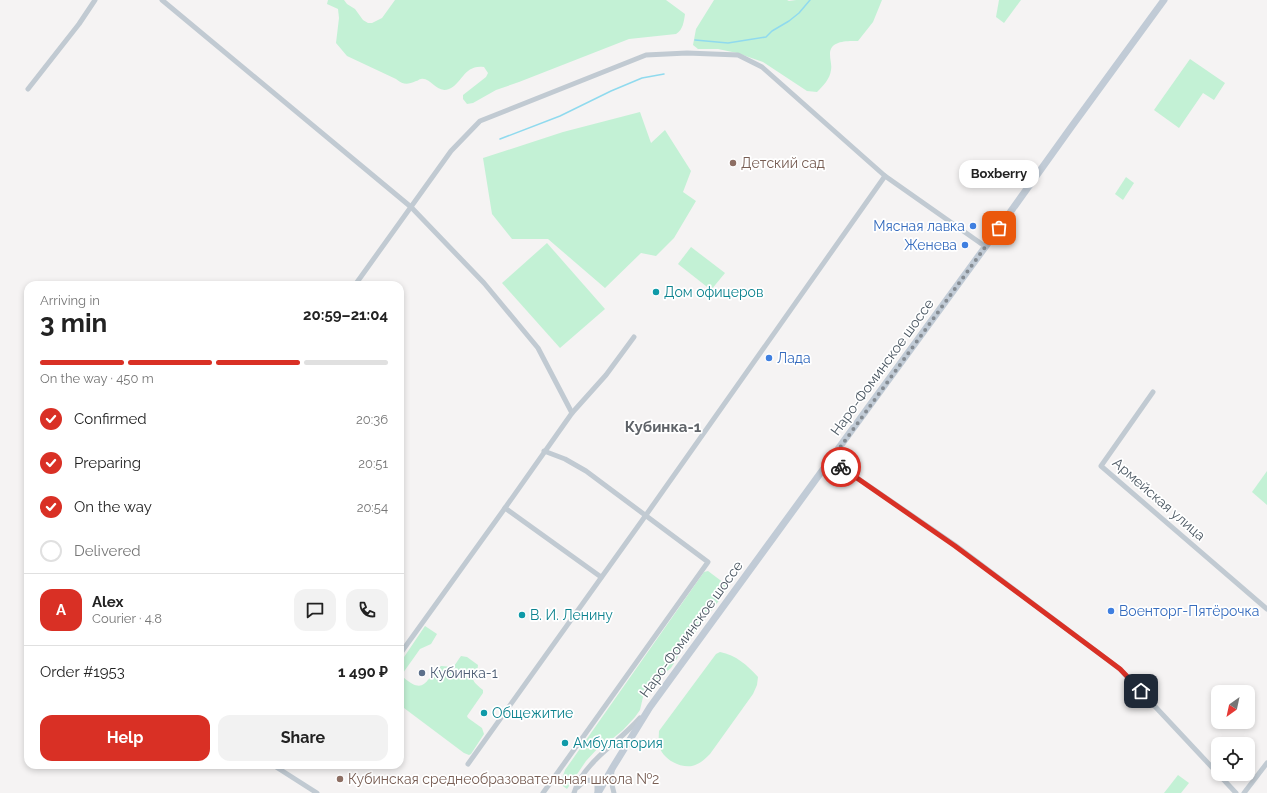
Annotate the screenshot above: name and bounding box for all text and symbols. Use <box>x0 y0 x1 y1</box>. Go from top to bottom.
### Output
place label: Детский сад <box>741 155 825 171</box>
marker: Детский сад <box>728 158 738 168</box>
callout: Boxberry <box>959 160 1039 188</box>
text: Boxberry <box>971 166 1027 181</box>
pin <box>982 211 1016 245</box>
icon: bag <box>988 217 1010 239</box>
place label: Мясная лавка <box>873 218 965 234</box>
marker: Мясная лавка <box>968 221 978 231</box>
place label: Женева <box>904 237 957 253</box>
marker: Женева <box>960 240 970 250</box>
place label: Дом офицеров <box>664 284 763 300</box>
marker: Дом офицеров <box>651 287 661 297</box>
text: Arriving in <box>40 293 100 308</box>
street label: Наро-Фоминское шоссе <box>827 296 937 438</box>
text: 20:59–21:04 <box>303 306 388 324</box>
text: 3 min <box>40 308 107 338</box>
place label: Лада <box>777 350 811 366</box>
marker: Лада <box>764 353 774 363</box>
text: On the way · 450 m <box>40 371 154 386</box>
icon: check <box>40 408 62 430</box>
text: Confirmed <box>74 410 147 428</box>
text: 20:36 <box>356 412 388 427</box>
district label: Кубинка-1 <box>625 418 702 436</box>
courier <box>821 447 861 487</box>
icon: check <box>40 452 62 474</box>
text: Preparing <box>74 454 141 472</box>
street label: Армейская улица <box>1110 455 1208 543</box>
text: 20:51 <box>358 456 388 471</box>
icon: bike <box>830 456 852 478</box>
icon: check <box>40 496 62 518</box>
text: On the way <box>74 498 152 516</box>
text: 20:54 <box>357 500 388 515</box>
text: Delivered <box>74 542 141 560</box>
street label: Наро-Фоминское шоссе <box>636 558 746 700</box>
button: chat <box>294 589 336 631</box>
button: phone <box>346 589 388 631</box>
text: Alex <box>92 593 123 611</box>
text: A <box>56 601 66 619</box>
place label: Военторг-Пятёрочка <box>1119 603 1259 619</box>
marker: Военторг-Пятёрочка <box>1106 606 1116 616</box>
place label: В. И. Ленину <box>530 607 613 623</box>
marker: В. И. Ленину <box>517 610 527 620</box>
text: Courier · 4.8 <box>92 611 162 626</box>
text: Order #1953 <box>40 663 125 681</box>
text: 1 490 ₽ <box>338 663 388 681</box>
place label: Кубинка-1 <box>430 665 498 681</box>
marker: Кубинка-1 <box>417 668 427 678</box>
pin <box>1124 674 1158 708</box>
icon: home <box>1130 680 1152 702</box>
north arrow <box>1211 685 1255 729</box>
map controls <box>1211 685 1255 781</box>
place label: Общежитие <box>492 705 573 721</box>
marker: Общежитие <box>479 708 489 718</box>
button: Help <box>40 715 210 761</box>
button: Share <box>218 715 388 761</box>
place label: Амбулатория <box>573 735 663 751</box>
button: locate <box>1211 737 1255 781</box>
marker: Амбулатория <box>560 738 570 748</box>
place label: Кубинская среднеобразовательная школа №2 <box>348 771 659 787</box>
marker: Кубинская среднеобразовательная школа №2 <box>335 774 345 784</box>

